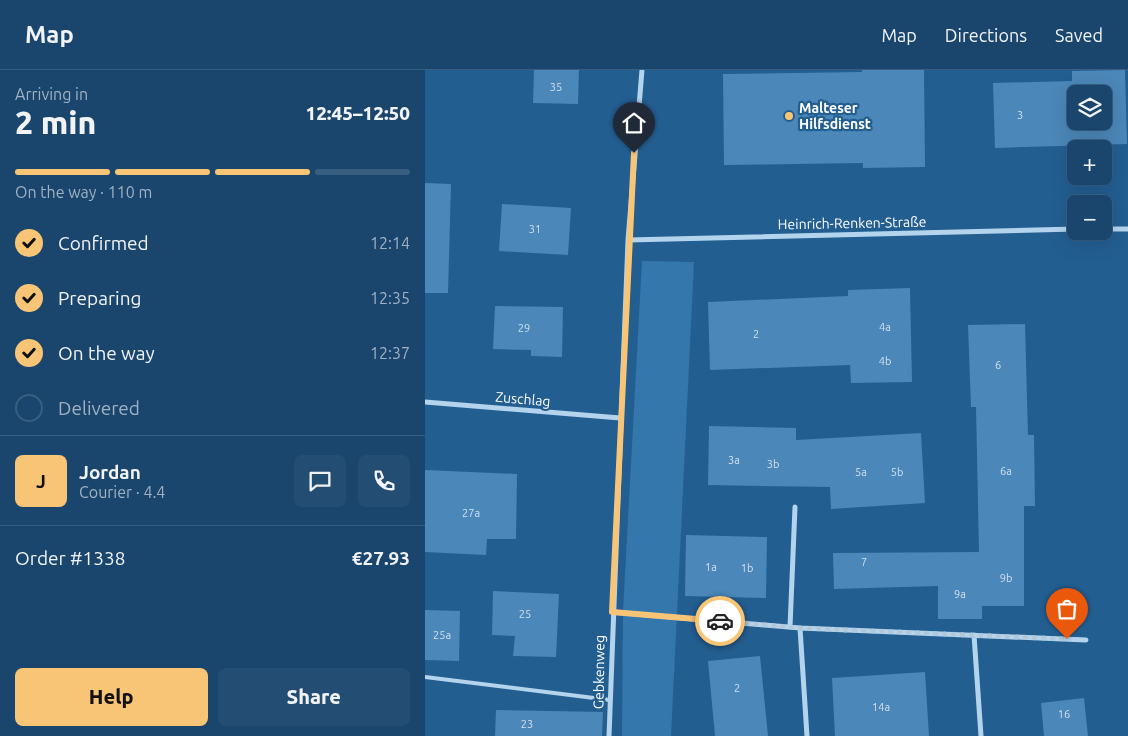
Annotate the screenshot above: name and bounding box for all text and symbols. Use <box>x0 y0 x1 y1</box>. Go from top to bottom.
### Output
text: Map <box>25 21 74 48</box>
text: Map <box>881 25 917 45</box>
text: Directions <box>945 25 1027 45</box>
text: Saved <box>1055 25 1103 45</box>
house number: 35 <box>550 81 562 93</box>
text: Arriving in <box>15 85 88 103</box>
map controls <box>1067 85 1112 240</box>
button: layers <box>1067 85 1112 130</box>
place label: Malteser Hilfsdienst <box>799 100 871 132</box>
text: 12:45–12:50 <box>305 102 410 124</box>
pin <box>613 102 655 153</box>
text: 2 min <box>15 104 96 140</box>
icon: home <box>620 109 648 137</box>
house number: 3 <box>1017 109 1023 121</box>
marker: Malteser Hilfsdienst <box>783 110 795 122</box>
button: + <box>1067 140 1112 185</box>
text: On the way · 110 m <box>15 183 152 201</box>
button: − <box>1067 195 1112 240</box>
street label: Heinrich-Renken-Straße <box>778 214 926 232</box>
house number: 31 <box>529 223 541 235</box>
icon: check <box>15 229 43 257</box>
text: Confirmed <box>58 232 149 254</box>
text: 12:14 <box>370 234 410 252</box>
icon: check <box>15 284 43 312</box>
text: Preparing <box>58 287 142 309</box>
text: 12:35 <box>370 289 410 307</box>
house number: 4a <box>879 321 891 333</box>
house number: 29 <box>518 322 530 334</box>
house number: 2 <box>753 328 759 340</box>
icon: check <box>15 339 43 367</box>
text: On the way <box>58 342 155 364</box>
text: 12:37 <box>370 344 410 362</box>
house number: 4b <box>879 355 891 367</box>
house number: 6 <box>995 359 1001 371</box>
street label: Zuschlag <box>495 389 551 409</box>
text: Delivered <box>58 397 140 419</box>
house number: 3a <box>728 454 740 466</box>
button: chat <box>294 455 346 507</box>
button: phone <box>358 455 410 507</box>
house number: 3b <box>767 458 779 470</box>
text: Jordan <box>79 461 141 483</box>
house number: 6a <box>1000 465 1012 477</box>
house number: 5a <box>855 466 867 478</box>
house number: 5b <box>891 466 903 478</box>
text: J <box>36 470 46 492</box>
text: Courier · 4.4 <box>79 483 165 501</box>
house number: 27a <box>462 507 480 519</box>
text: Order #1338 <box>15 547 125 569</box>
text: €27.93 <box>352 547 410 569</box>
house number: 7 <box>861 556 867 568</box>
house number: 1a <box>705 561 717 573</box>
house number: 1b <box>741 562 753 574</box>
house number: 9b <box>1000 572 1012 584</box>
house number: 9a <box>954 588 966 600</box>
pin <box>1046 588 1088 639</box>
icon: bag <box>1053 595 1081 623</box>
courier <box>695 596 745 646</box>
icon: car <box>706 607 734 635</box>
house number: 25 <box>519 608 531 620</box>
house number: 25a <box>433 629 451 641</box>
street label: Gebkenweg <box>590 635 608 709</box>
button: Help <box>15 668 208 726</box>
button: Share <box>218 668 410 726</box>
house number: 2 <box>734 682 740 694</box>
house number: 14a <box>872 701 890 713</box>
house number: 16 <box>1058 708 1070 720</box>
house number: 23 <box>521 718 533 730</box>

